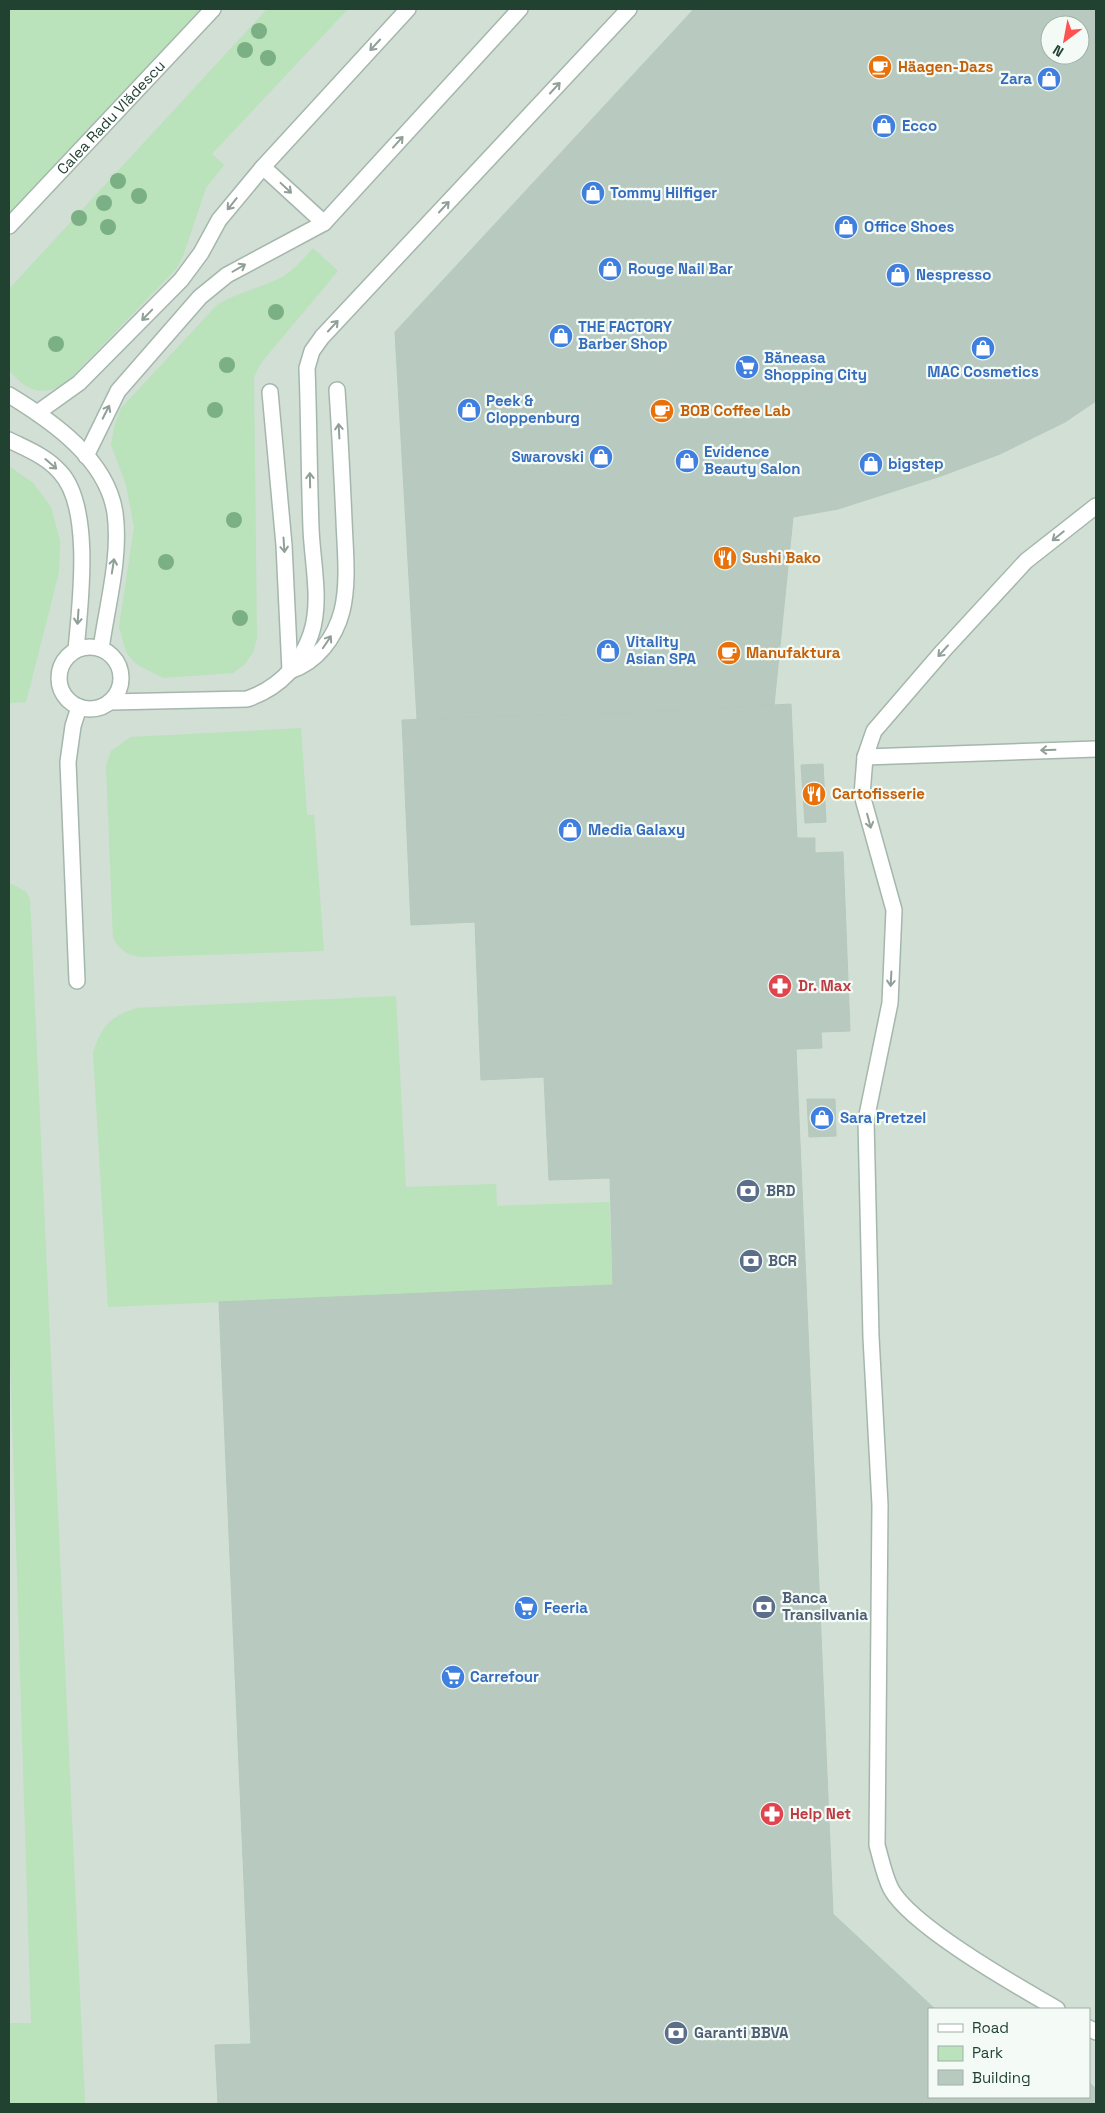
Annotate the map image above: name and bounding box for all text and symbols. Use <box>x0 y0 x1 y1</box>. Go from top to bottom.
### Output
north arrow <box>1040 15 1090 65</box>
one-way arrow <box>369 38 381 51</box>
text: N <box>1049 41 1067 61</box>
cafe icon: Häagen-Dazs <box>867 54 893 80</box>
street label: Calea Radu Vlădescu <box>52 56 169 178</box>
place label: Häagen-Dazs <box>898 57 993 76</box>
shop icon: Zara <box>1036 66 1062 92</box>
place label: Zara <box>1000 69 1032 88</box>
one-way arrow <box>549 82 561 95</box>
shop icon: Ecco <box>871 113 897 139</box>
place label: Ecco <box>902 116 937 135</box>
one-way arrow <box>392 136 404 148</box>
shop icon: Tommy Hilfiger <box>580 180 606 206</box>
one-way arrow <box>279 182 292 194</box>
place label: Tommy Hilfiger <box>610 183 717 202</box>
one-way arrow <box>226 198 237 211</box>
one-way arrow <box>438 200 450 213</box>
shop icon: Office Shoes <box>833 214 859 240</box>
place label: Office Shoes <box>864 217 955 236</box>
shop icon: Rouge Nail Bar <box>597 256 623 282</box>
place label: Rouge Nail Bar <box>628 259 733 278</box>
shop icon: Nespresso <box>885 262 911 288</box>
one-way arrow <box>232 263 246 273</box>
place label: Nespresso <box>916 265 991 284</box>
one-way arrow <box>141 308 153 321</box>
place label: THE FACTORY Barber Shop <box>578 317 673 353</box>
one-way arrow <box>327 319 339 332</box>
shop icon: THE FACTORY Barber Shop <box>548 323 574 349</box>
shop icon: MAC Cosmetics <box>970 335 996 361</box>
place label: Băneasa Shopping City <box>764 348 867 384</box>
supermarket icon: Băneasa Shopping City <box>734 354 760 380</box>
place label: MAC Cosmetics <box>927 362 1039 381</box>
place label: Peek & Cloppenburg <box>486 391 580 427</box>
shop icon: Peek & Cloppenburg <box>456 397 482 423</box>
cafe icon: BOB Coffee Lab <box>649 398 675 424</box>
place label: BOB Coffee Lab <box>680 401 791 420</box>
one-way arrow <box>102 405 111 420</box>
one-way arrow <box>335 423 344 439</box>
place label: Evidence Beauty Salon <box>704 442 800 478</box>
shop icon: Swarovski <box>588 444 614 470</box>
place label: Swarovski <box>511 447 584 466</box>
shop icon: Evidence Beauty Salon <box>674 448 700 474</box>
shop icon: bigstep <box>858 451 884 477</box>
place label: bigstep <box>888 454 944 473</box>
one-way arrow <box>44 458 57 469</box>
one-way arrow <box>305 472 315 488</box>
one-way arrow <box>1051 531 1064 542</box>
one-way arrow <box>279 537 288 553</box>
restaurant icon: Sushi Bako <box>712 545 738 571</box>
place label: Sushi Bako <box>742 548 821 567</box>
one-way arrow <box>109 559 119 575</box>
one-way arrow <box>74 609 83 625</box>
place label: Vitality Asian SPA <box>626 632 696 668</box>
one-way arrow <box>322 635 332 649</box>
shop icon: Vitality Asian SPA <box>595 638 621 664</box>
cafe icon: Manufaktura <box>716 640 742 666</box>
place label: Manufaktura <box>746 643 841 662</box>
one-way arrow <box>937 644 949 657</box>
one-way arrow <box>1040 746 1056 755</box>
restaurant icon: Cartofisserie <box>801 781 827 807</box>
place label: Cartofisserie <box>832 784 925 803</box>
one-way arrow <box>865 812 874 828</box>
shop icon: Media Galaxy <box>557 817 583 843</box>
place label: Media Galaxy <box>588 820 685 839</box>
one-way arrow <box>886 971 895 987</box>
pharmacy icon: Dr. Max <box>767 973 793 999</box>
place label: Dr. Max <box>798 976 851 995</box>
shop icon: Sara Pretzel <box>809 1105 835 1131</box>
place label: Sara Pretzel <box>840 1108 926 1127</box>
bank icon: BRD <box>735 1178 761 1204</box>
place label: BRD <box>766 1181 795 1200</box>
bank icon: BCR <box>738 1248 764 1274</box>
place label: BCR <box>768 1251 797 1270</box>
place label: Banca Transilvania <box>782 1588 868 1624</box>
bank icon: Banca Transilvania <box>751 1594 777 1620</box>
supermarket icon: Feeria <box>513 1595 539 1621</box>
place label: Feeria <box>544 1598 588 1617</box>
supermarket icon: Carrefour <box>440 1664 466 1690</box>
place label: Carrefour <box>470 1667 539 1686</box>
pharmacy icon: Help Net <box>759 1801 785 1827</box>
place label: Help Net <box>790 1804 851 1823</box>
legend <box>928 2008 1090 2098</box>
text: Road <box>972 2018 1009 2037</box>
bank icon: Garanti BBVA <box>663 2020 689 2046</box>
place label: Garanti BBVA <box>694 2023 789 2042</box>
text: Park <box>972 2043 1003 2062</box>
text: Building <box>972 2068 1031 2087</box>

